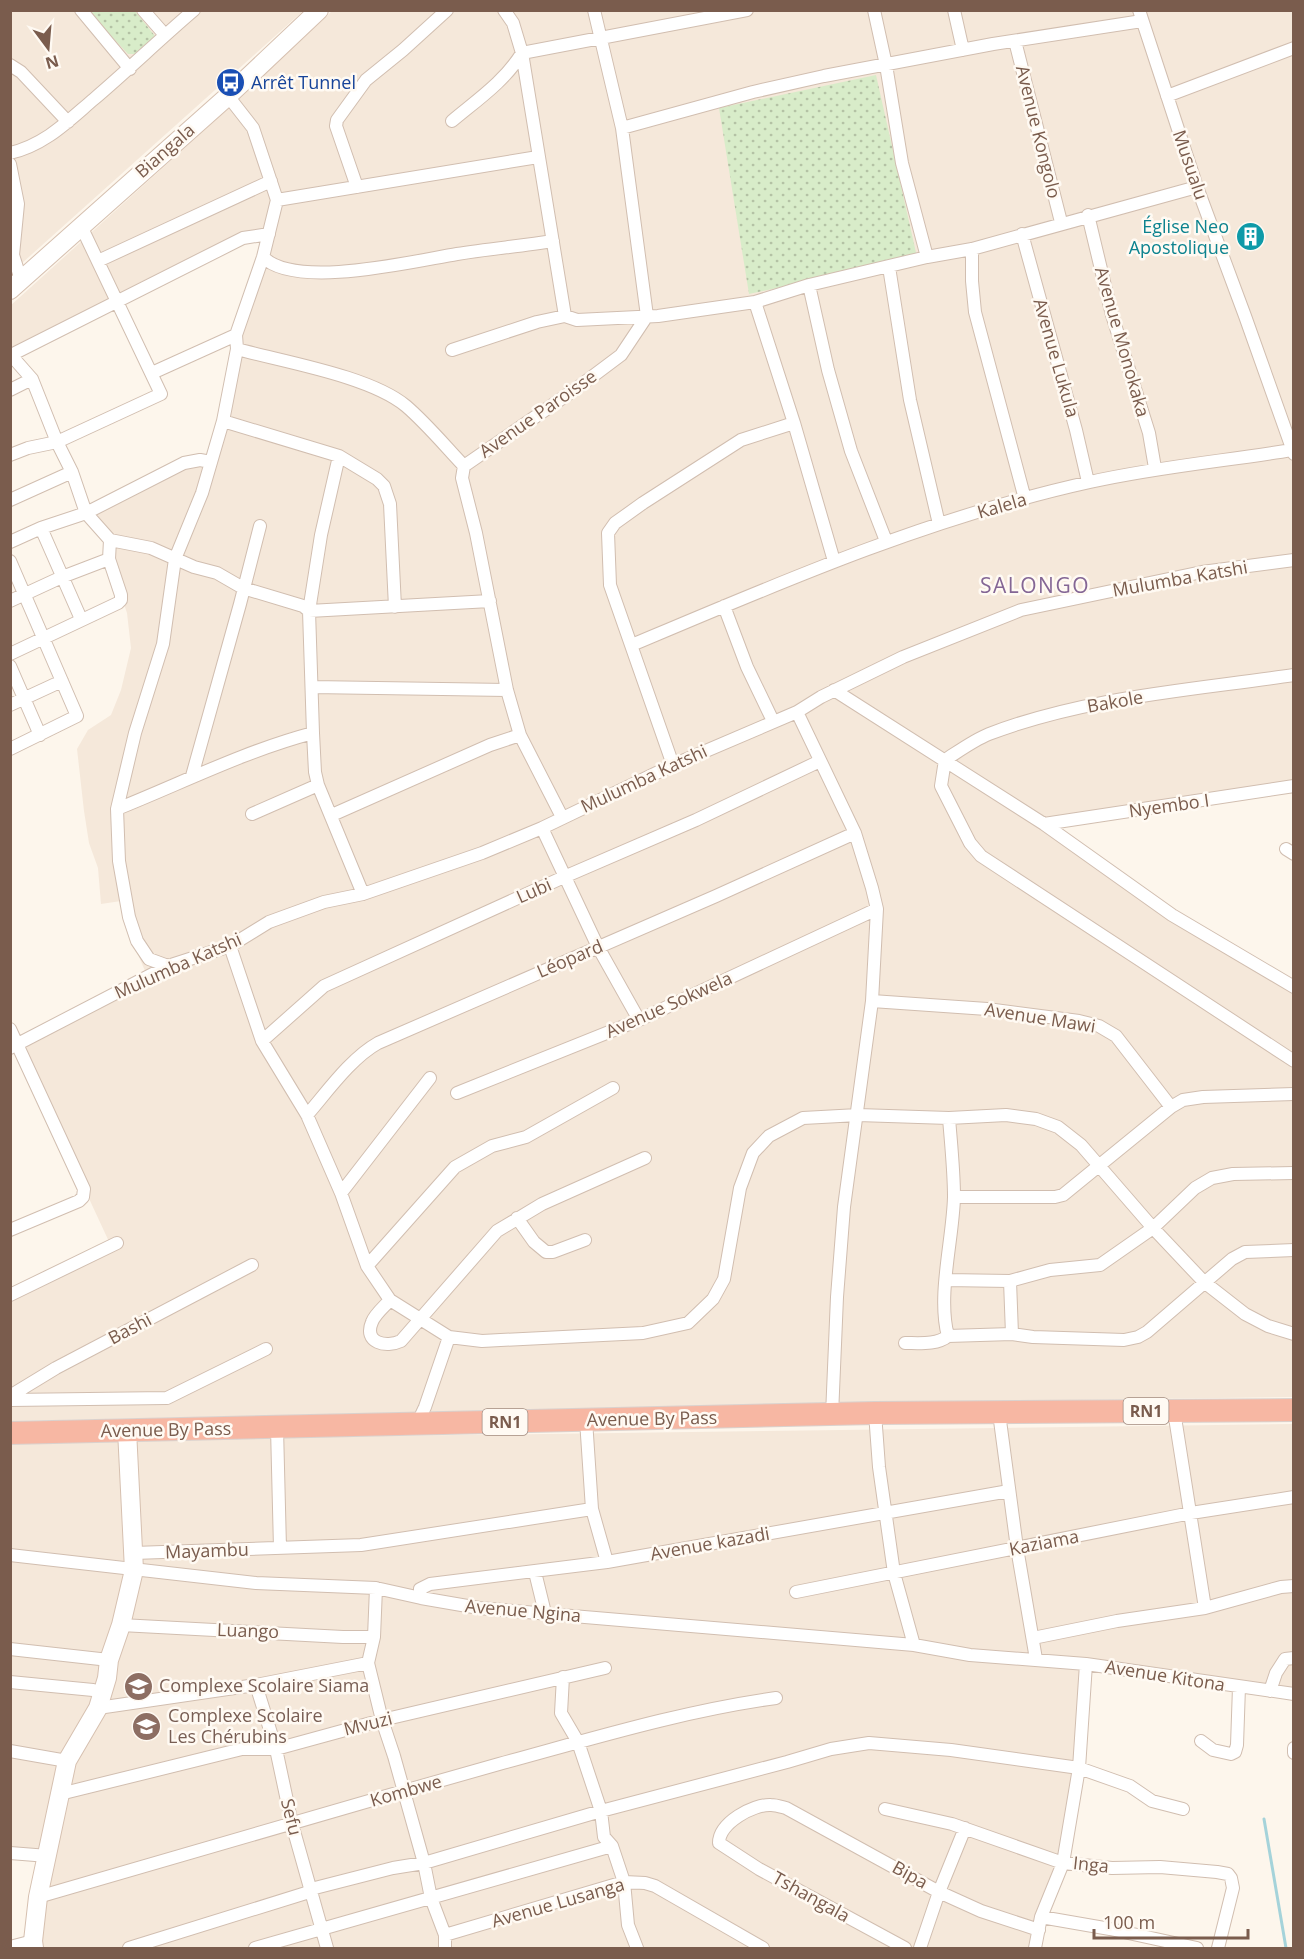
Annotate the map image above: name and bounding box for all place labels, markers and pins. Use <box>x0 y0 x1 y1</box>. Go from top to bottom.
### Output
bus stop icon: Arrêt Tunnel <box>214 67 246 99</box>
place label: Arrêt Tunnel <box>251 70 356 94</box>
place label: Église Neo Apostolique <box>1129 214 1229 259</box>
building icon: Église Neo Apostolique <box>1234 221 1266 253</box>
school or university icon: Complexe Scolaire Siama <box>122 1670 154 1702</box>
place label: Complexe Scolaire Siama <box>159 1673 369 1697</box>
place label: Complexe Scolaire Les Chérubins <box>168 1703 323 1748</box>
school or university icon: Complexe Scolaire Les Chérubins <box>131 1710 163 1742</box>

